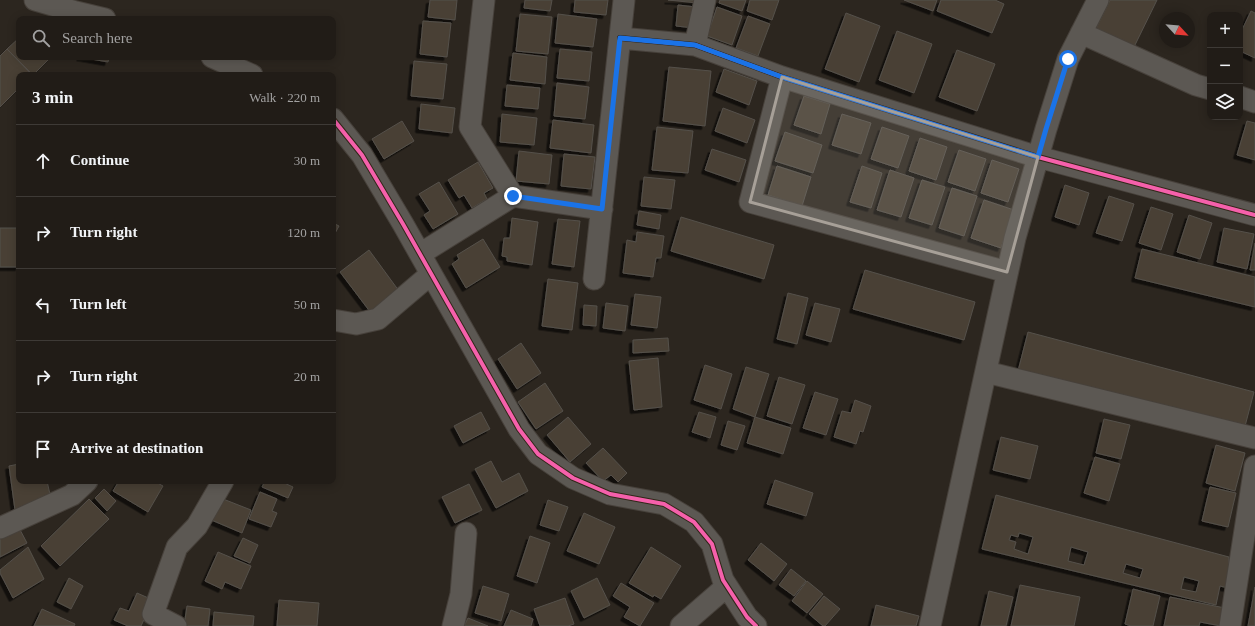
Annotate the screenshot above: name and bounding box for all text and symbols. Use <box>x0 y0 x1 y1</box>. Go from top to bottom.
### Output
north arrow <box>1159 12 1195 48</box>
map controls <box>1207 12 1243 120</box>
button: + <box>1207 12 1243 48</box>
search box <box>16 16 336 60</box>
icon: search <box>30 27 52 49</box>
text: Search here <box>62 30 132 46</box>
button: − <box>1207 48 1243 84</box>
route start <box>1059 50 1077 68</box>
button: layers <box>1207 84 1243 120</box>
text: 3 min <box>32 88 73 107</box>
text: Walk · 220 m <box>249 90 320 105</box>
icon: ahead <box>32 150 54 172</box>
text: Continue <box>70 152 129 168</box>
text: 30 m <box>294 153 320 168</box>
route end <box>504 187 522 205</box>
icon: right <box>32 222 54 244</box>
text: Turn right <box>70 224 137 240</box>
text: 120 m <box>287 225 320 240</box>
icon: left <box>32 294 54 316</box>
text: Turn left <box>70 296 127 312</box>
text: 50 m <box>294 297 320 312</box>
icon: right <box>32 366 54 388</box>
text: Turn right <box>70 368 137 384</box>
text: 20 m <box>294 369 320 384</box>
icon: arrive <box>32 438 54 460</box>
text: Arrive at destination <box>70 440 203 456</box>

